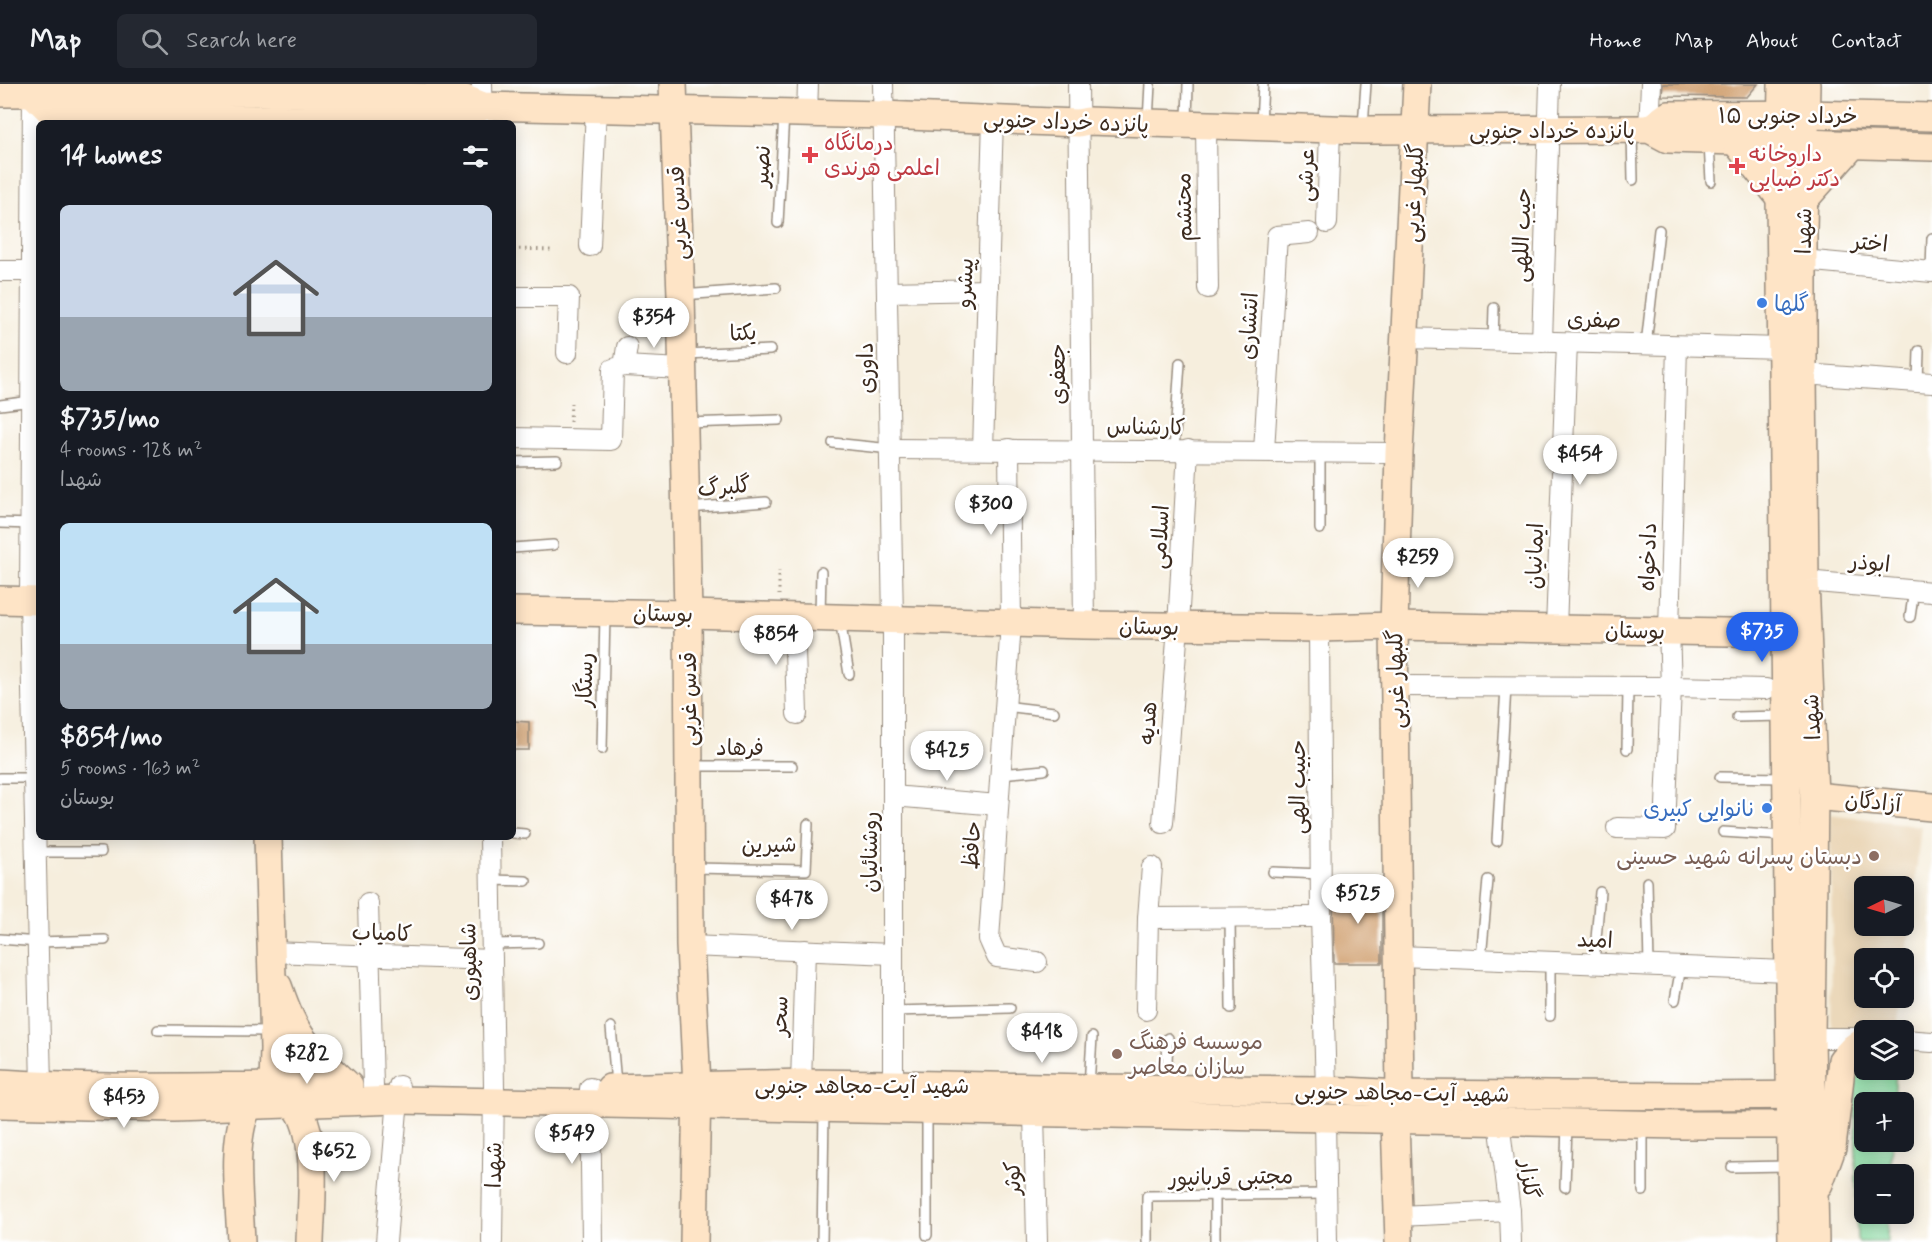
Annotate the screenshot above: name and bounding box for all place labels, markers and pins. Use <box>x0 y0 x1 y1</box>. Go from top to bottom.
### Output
place label: درمانگاه اعلمی هرندی <box>824 130 940 183</box>
place label: داروخانه دکتر ضیایی <box>1749 141 1840 194</box>
marker: درمانگاه اعلمی هرندی <box>801 146 819 164</box>
marker: داروخانه دکتر ضیایی <box>1730 159 1744 173</box>
place label: گلها <box>1774 291 1809 319</box>
marker: گلها <box>1755 296 1769 310</box>
pin: $354 <box>618 298 690 349</box>
pin: $454 <box>1544 435 1616 486</box>
pin: $300 <box>955 485 1027 536</box>
pin: $259 <box>1382 538 1454 589</box>
pin: $735 <box>1726 612 1798 663</box>
pin: $854 <box>740 615 812 666</box>
pin: $425 <box>911 731 983 782</box>
place label: نانوایی کبیری <box>1643 796 1755 824</box>
marker: نانوایی کبیری <box>1760 801 1774 815</box>
place label: دبستان پسرانه شهید حسینی <box>1616 844 1862 872</box>
marker: دبستان پسرانه شهید حسینی <box>1867 849 1881 863</box>
pin: $525 <box>1322 874 1394 925</box>
pin: $478 <box>756 880 828 931</box>
pin: $418 <box>1006 1013 1078 1064</box>
place label: موسسه فرهنگ سازان معاصر <box>1127 1029 1263 1082</box>
pin: $282 <box>271 1034 343 1085</box>
marker: موسسه فرهنگ سازان معاصر <box>1110 1047 1124 1061</box>
pin: $453 <box>88 1078 160 1129</box>
pin: $549 <box>536 1114 608 1165</box>
pin: $652 <box>298 1132 370 1183</box>

